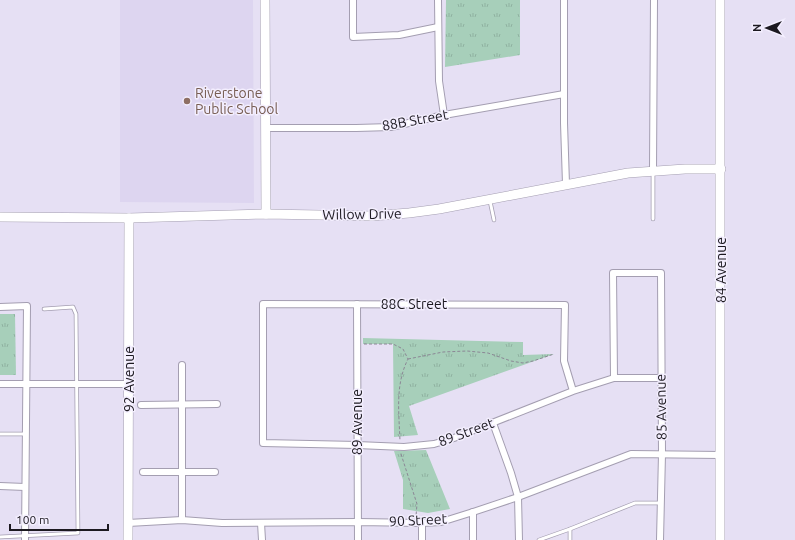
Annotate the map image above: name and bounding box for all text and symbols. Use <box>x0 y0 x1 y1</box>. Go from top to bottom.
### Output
north arrow <box>747 8 787 48</box>
text: N <box>751 24 763 32</box>
place label: Riverstone Public School <box>195 85 279 117</box>
marker: Riverstone Public School <box>182 96 192 106</box>
street label: 88B Street <box>381 106 450 134</box>
street label: Willow Drive <box>322 205 402 223</box>
street label: 84 Avenue <box>713 237 729 303</box>
street label: 88C Street <box>381 296 448 312</box>
street label: 92 Avenue <box>121 346 137 412</box>
street label: 85 Avenue <box>652 374 670 440</box>
street label: 89 Avenue <box>349 389 365 455</box>
street label: 89 Street <box>436 414 496 449</box>
scale bar <box>10 506 108 532</box>
street label: 90 Street <box>389 510 448 530</box>
text: 100 m <box>16 513 49 526</box>

